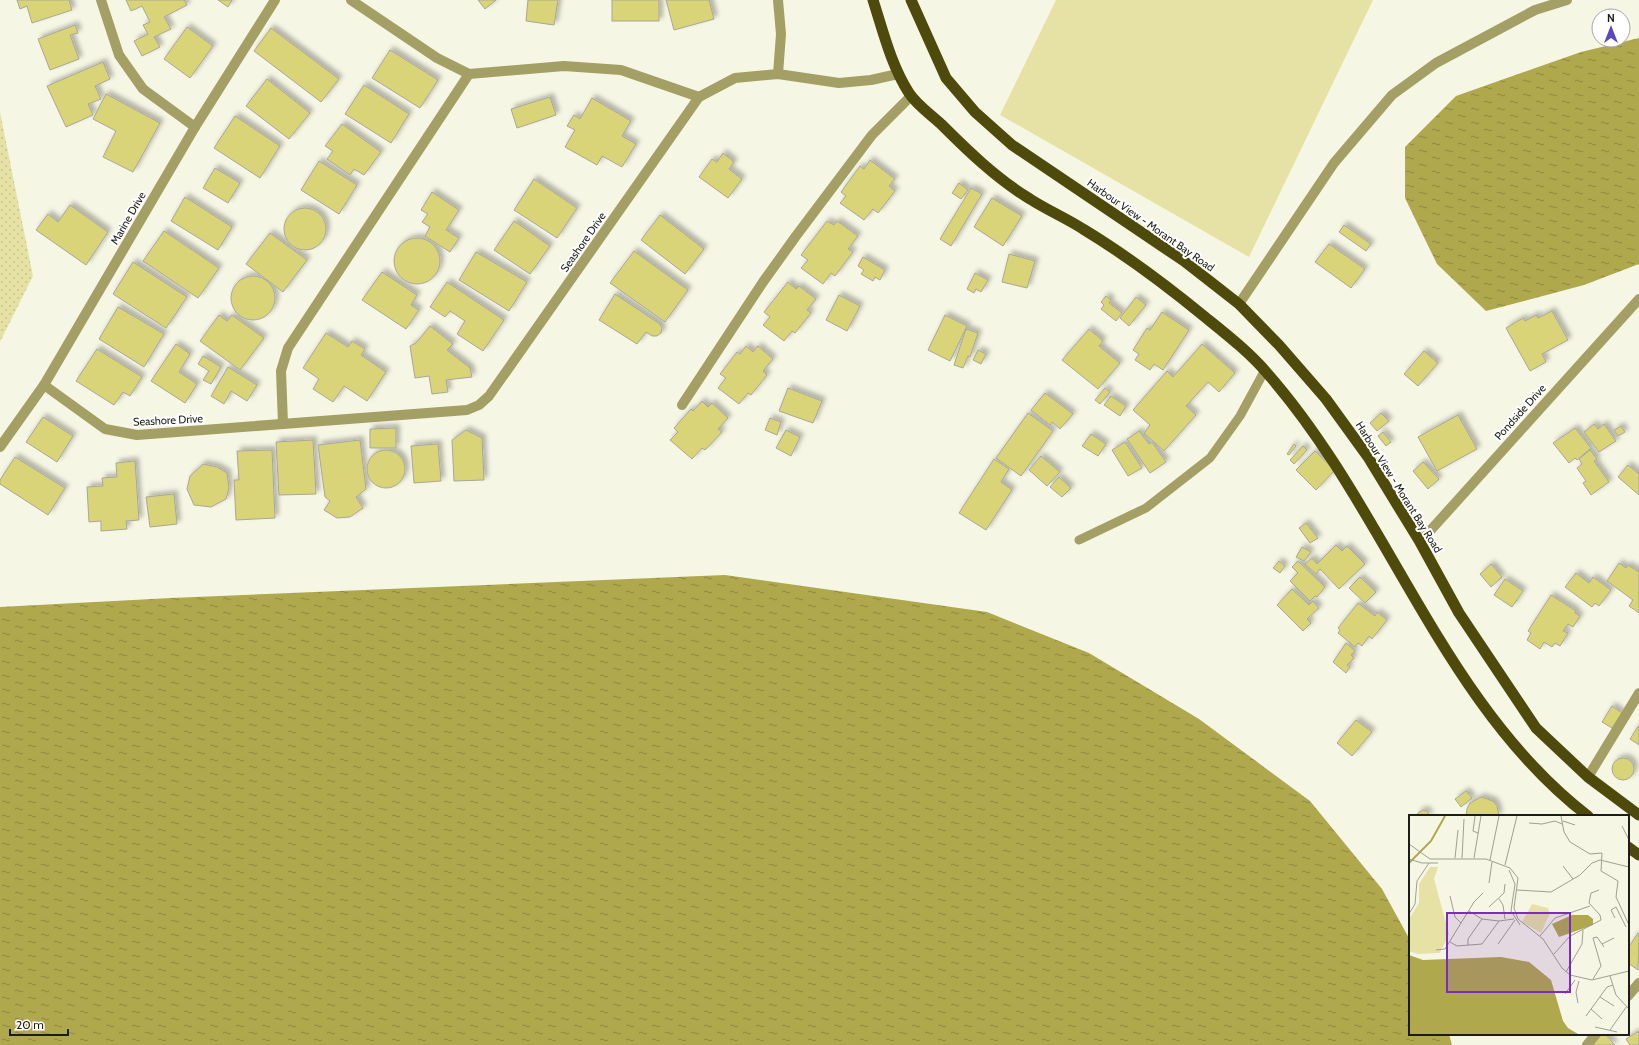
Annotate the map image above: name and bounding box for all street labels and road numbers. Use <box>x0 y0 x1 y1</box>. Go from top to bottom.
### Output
street label: Harbour View - Morant Bay Road <box>1085 176 1217 274</box>
street label: Marine Drive <box>107 189 149 247</box>
street label: Seashore Drive <box>557 209 609 275</box>
street label: Pondside Drive <box>1491 381 1549 443</box>
street label: Seashore Drive <box>133 411 204 429</box>
street label: Harbour View - Morant Bay Road <box>1353 419 1445 555</box>

